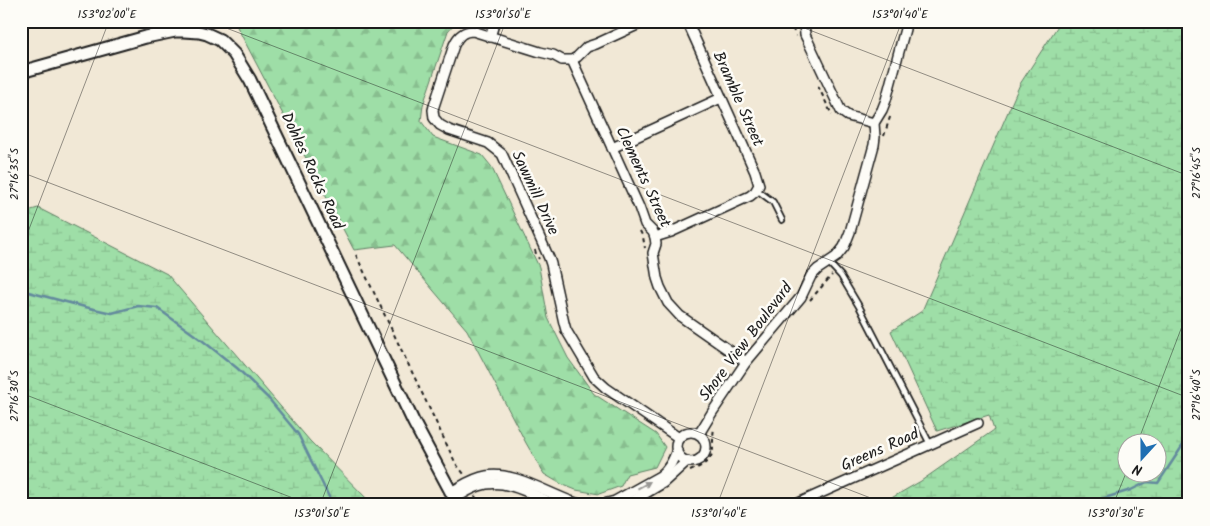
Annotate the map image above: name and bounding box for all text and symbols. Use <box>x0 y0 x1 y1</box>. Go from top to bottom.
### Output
text: 153°02'00"E <box>78 5 137 24</box>
text: 153°01'50"E <box>475 5 532 24</box>
text: 153°01'40"E <box>872 5 929 24</box>
street label: Bramble Street <box>706 47 771 152</box>
street label: Dohles Rocks Road <box>274 108 351 235</box>
street label: Clements Street <box>609 122 678 232</box>
text: 27°16'45"S <box>1187 146 1206 199</box>
text: 27°16'35"S <box>5 147 24 200</box>
street label: Sawmill Drive <box>504 147 566 239</box>
street label: Shore View Boulevard <box>693 276 800 407</box>
text: 27°16'30"S <box>5 369 24 422</box>
text: 27°16'40"S <box>1187 369 1206 421</box>
street label: Greens Road <box>837 421 924 478</box>
north arrow <box>1118 434 1168 484</box>
text: N <box>1129 457 1146 481</box>
one-way arrow <box>637 481 652 489</box>
text: 153°01'50"E <box>294 504 351 523</box>
text: 153°01'40"E <box>691 504 748 523</box>
text: 153°01'30"E <box>1088 504 1145 523</box>

